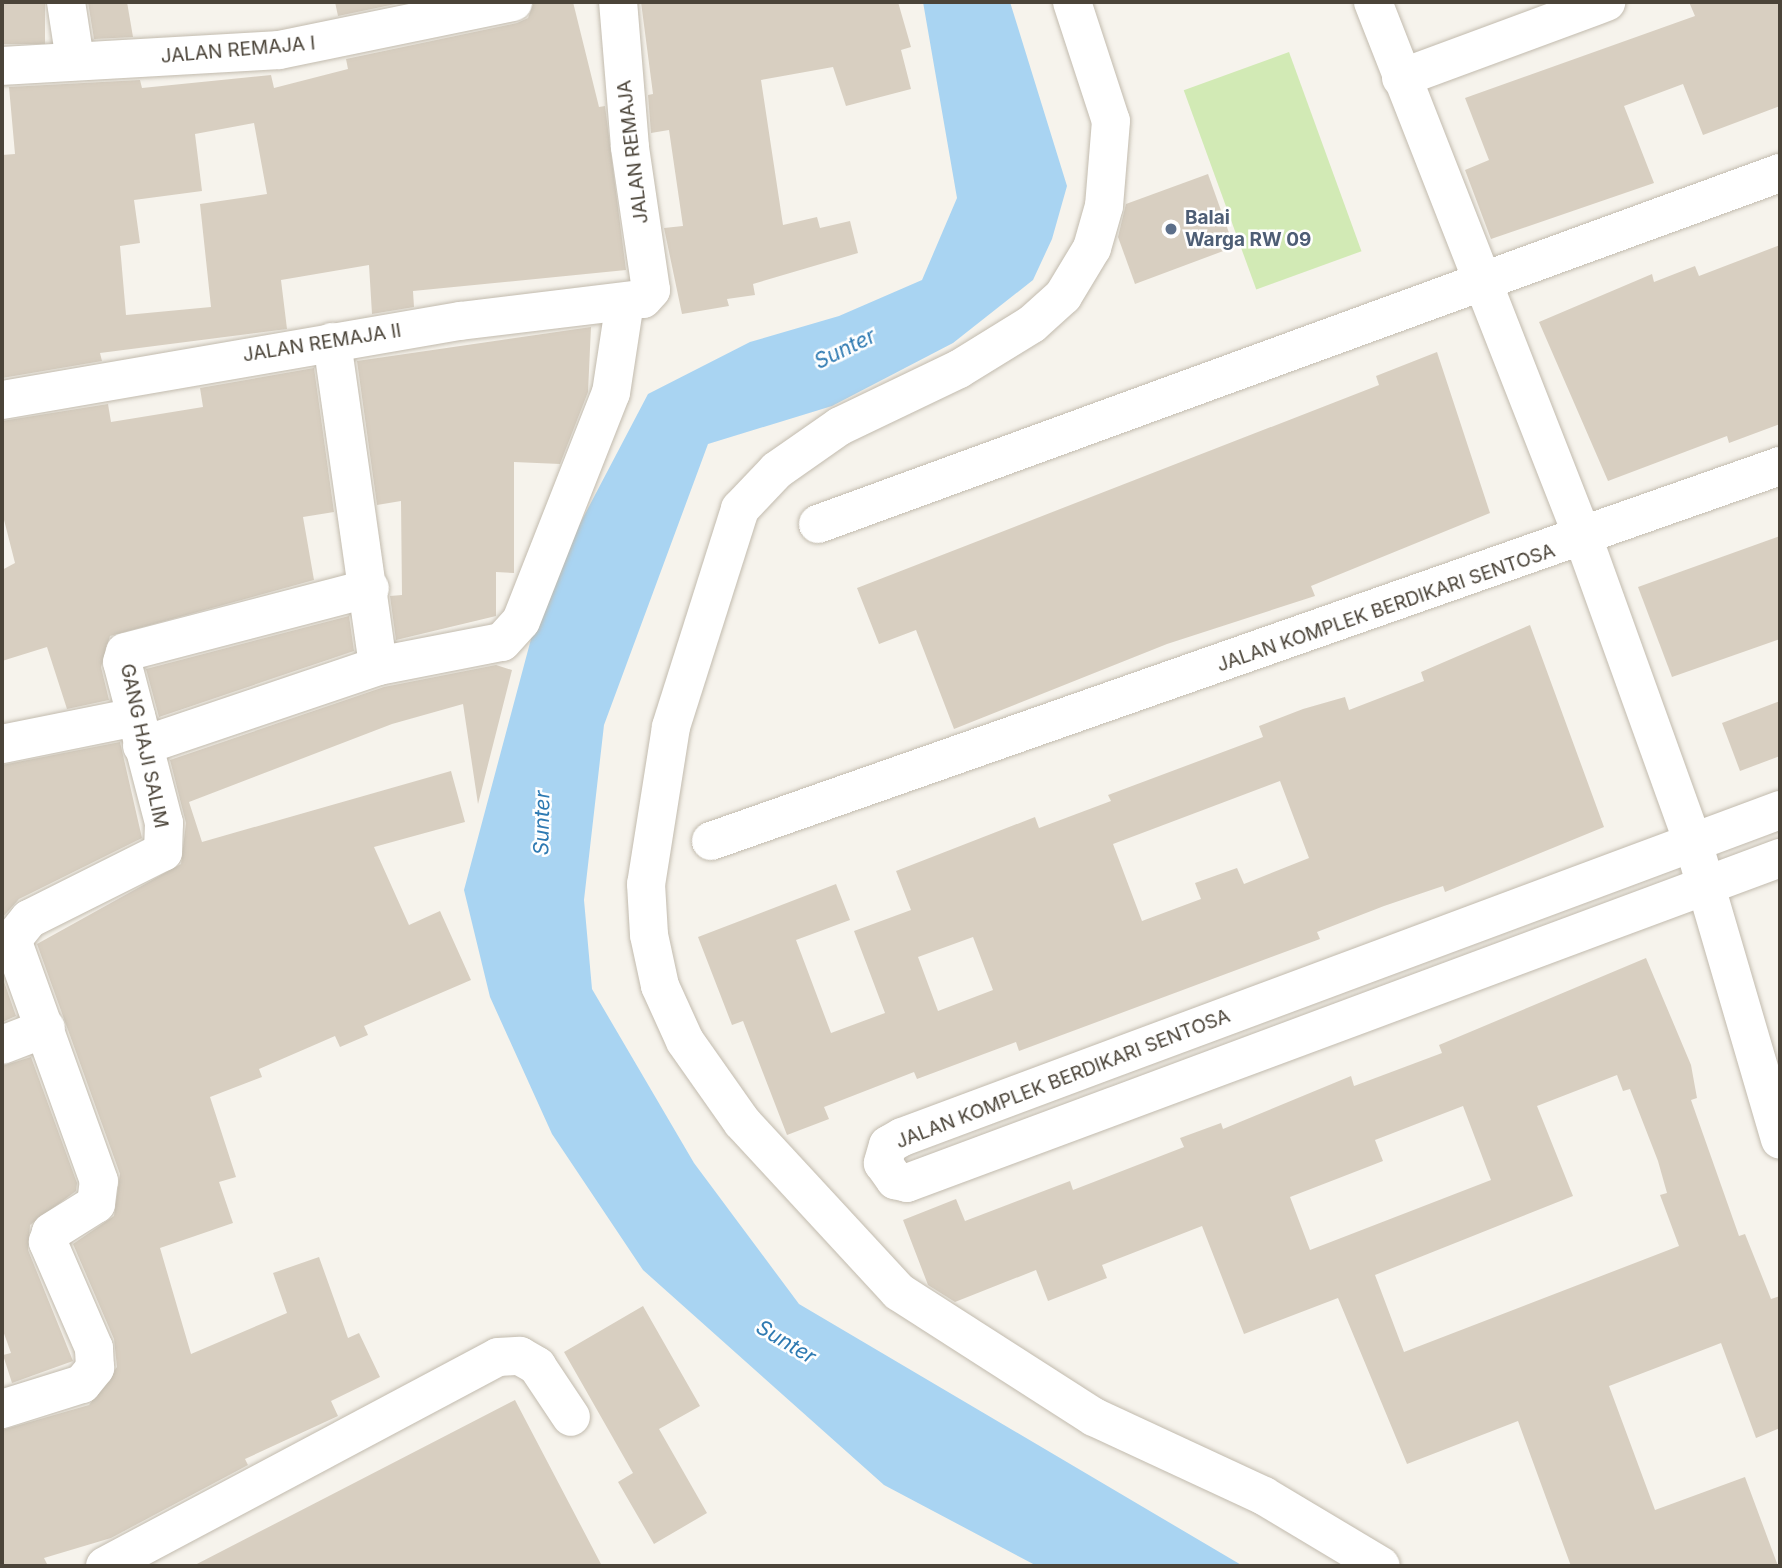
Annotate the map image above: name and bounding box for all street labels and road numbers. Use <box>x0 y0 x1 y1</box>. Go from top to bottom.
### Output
street label: JALAN REMAJA I <box>160 32 316 68</box>
street label: JALAN REMAJA <box>613 79 653 225</box>
street label: JALAN REMAJA II <box>241 319 403 367</box>
street label: JALAN KOMPLEK BERDIKARI SENTOSA <box>1214 539 1558 677</box>
street label: GANG HAJI SALIM <box>115 662 173 830</box>
street label: JALAN KOMPLEK BERDIKARI SENTOSA <box>893 1005 1233 1153</box>

